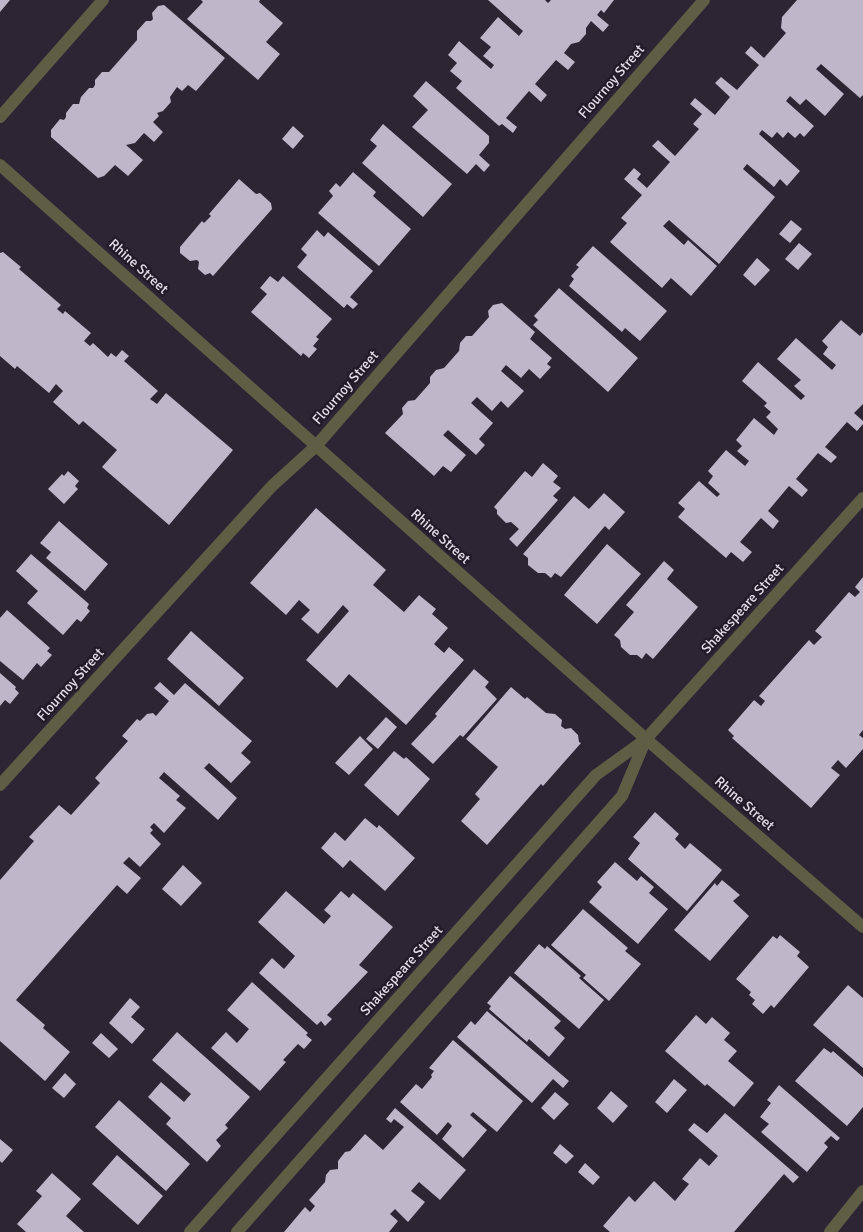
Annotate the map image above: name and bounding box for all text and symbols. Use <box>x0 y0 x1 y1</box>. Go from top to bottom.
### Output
street label: Flournoy Street <box>575 42 649 122</box>
street label: Rhine Street <box>105 236 171 298</box>
street label: Flournoy Street <box>309 348 383 428</box>
street label: Rhine Street <box>407 506 473 568</box>
street label: Shakespeare Street <box>698 561 788 657</box>
street label: Flournoy Street <box>34 645 108 725</box>
street label: Rhine Street <box>711 773 777 835</box>
street label: Shakespeare Street <box>357 923 447 1019</box>

